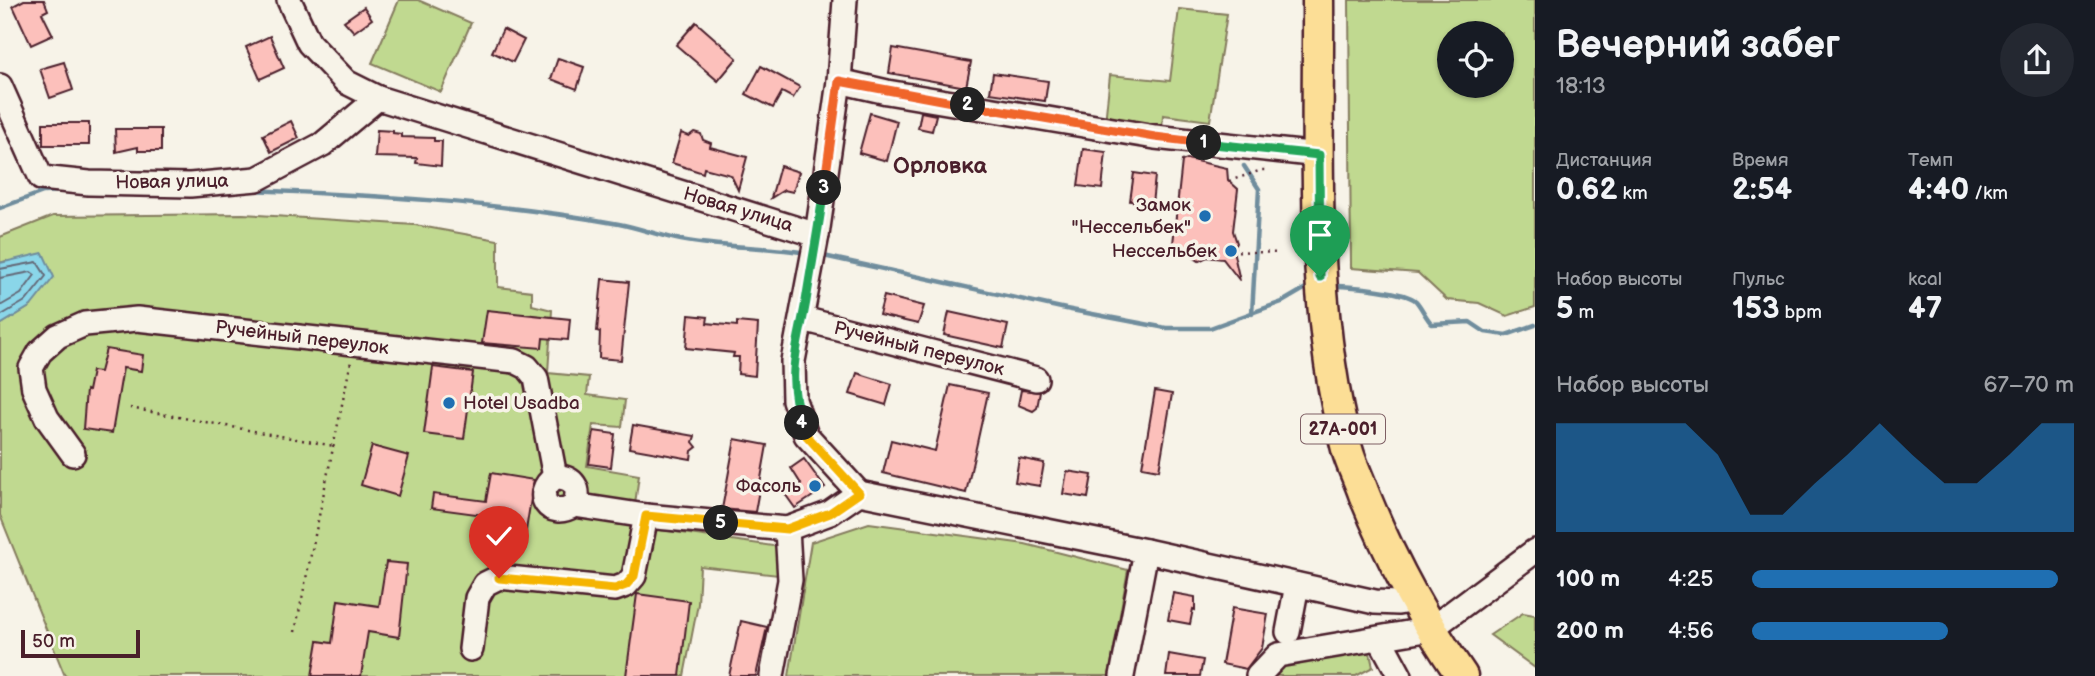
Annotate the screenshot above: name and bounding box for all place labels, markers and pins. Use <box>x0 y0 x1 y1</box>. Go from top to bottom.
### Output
pin: 2 <box>950 88 986 122</box>
pin: 1 <box>1186 125 1222 160</box>
pin: 3 <box>806 170 842 206</box>
place label: Замок "Нессельбек" <box>1072 194 1191 239</box>
pin <box>1290 205 1350 277</box>
marker: Замок "Нессельбек" <box>1197 208 1213 224</box>
place label: Нессельбек <box>1112 240 1217 263</box>
marker: Нессельбек <box>1223 243 1239 259</box>
place label: Hotel Usadba <box>463 392 580 415</box>
marker: Hotel Usadba <box>441 395 457 411</box>
pin: 4 <box>784 406 820 440</box>
place label: Фасоль <box>736 475 802 498</box>
marker: Фасоль <box>807 478 823 494</box>
pin: 5 <box>704 505 738 540</box>
pin <box>469 506 529 578</box>

